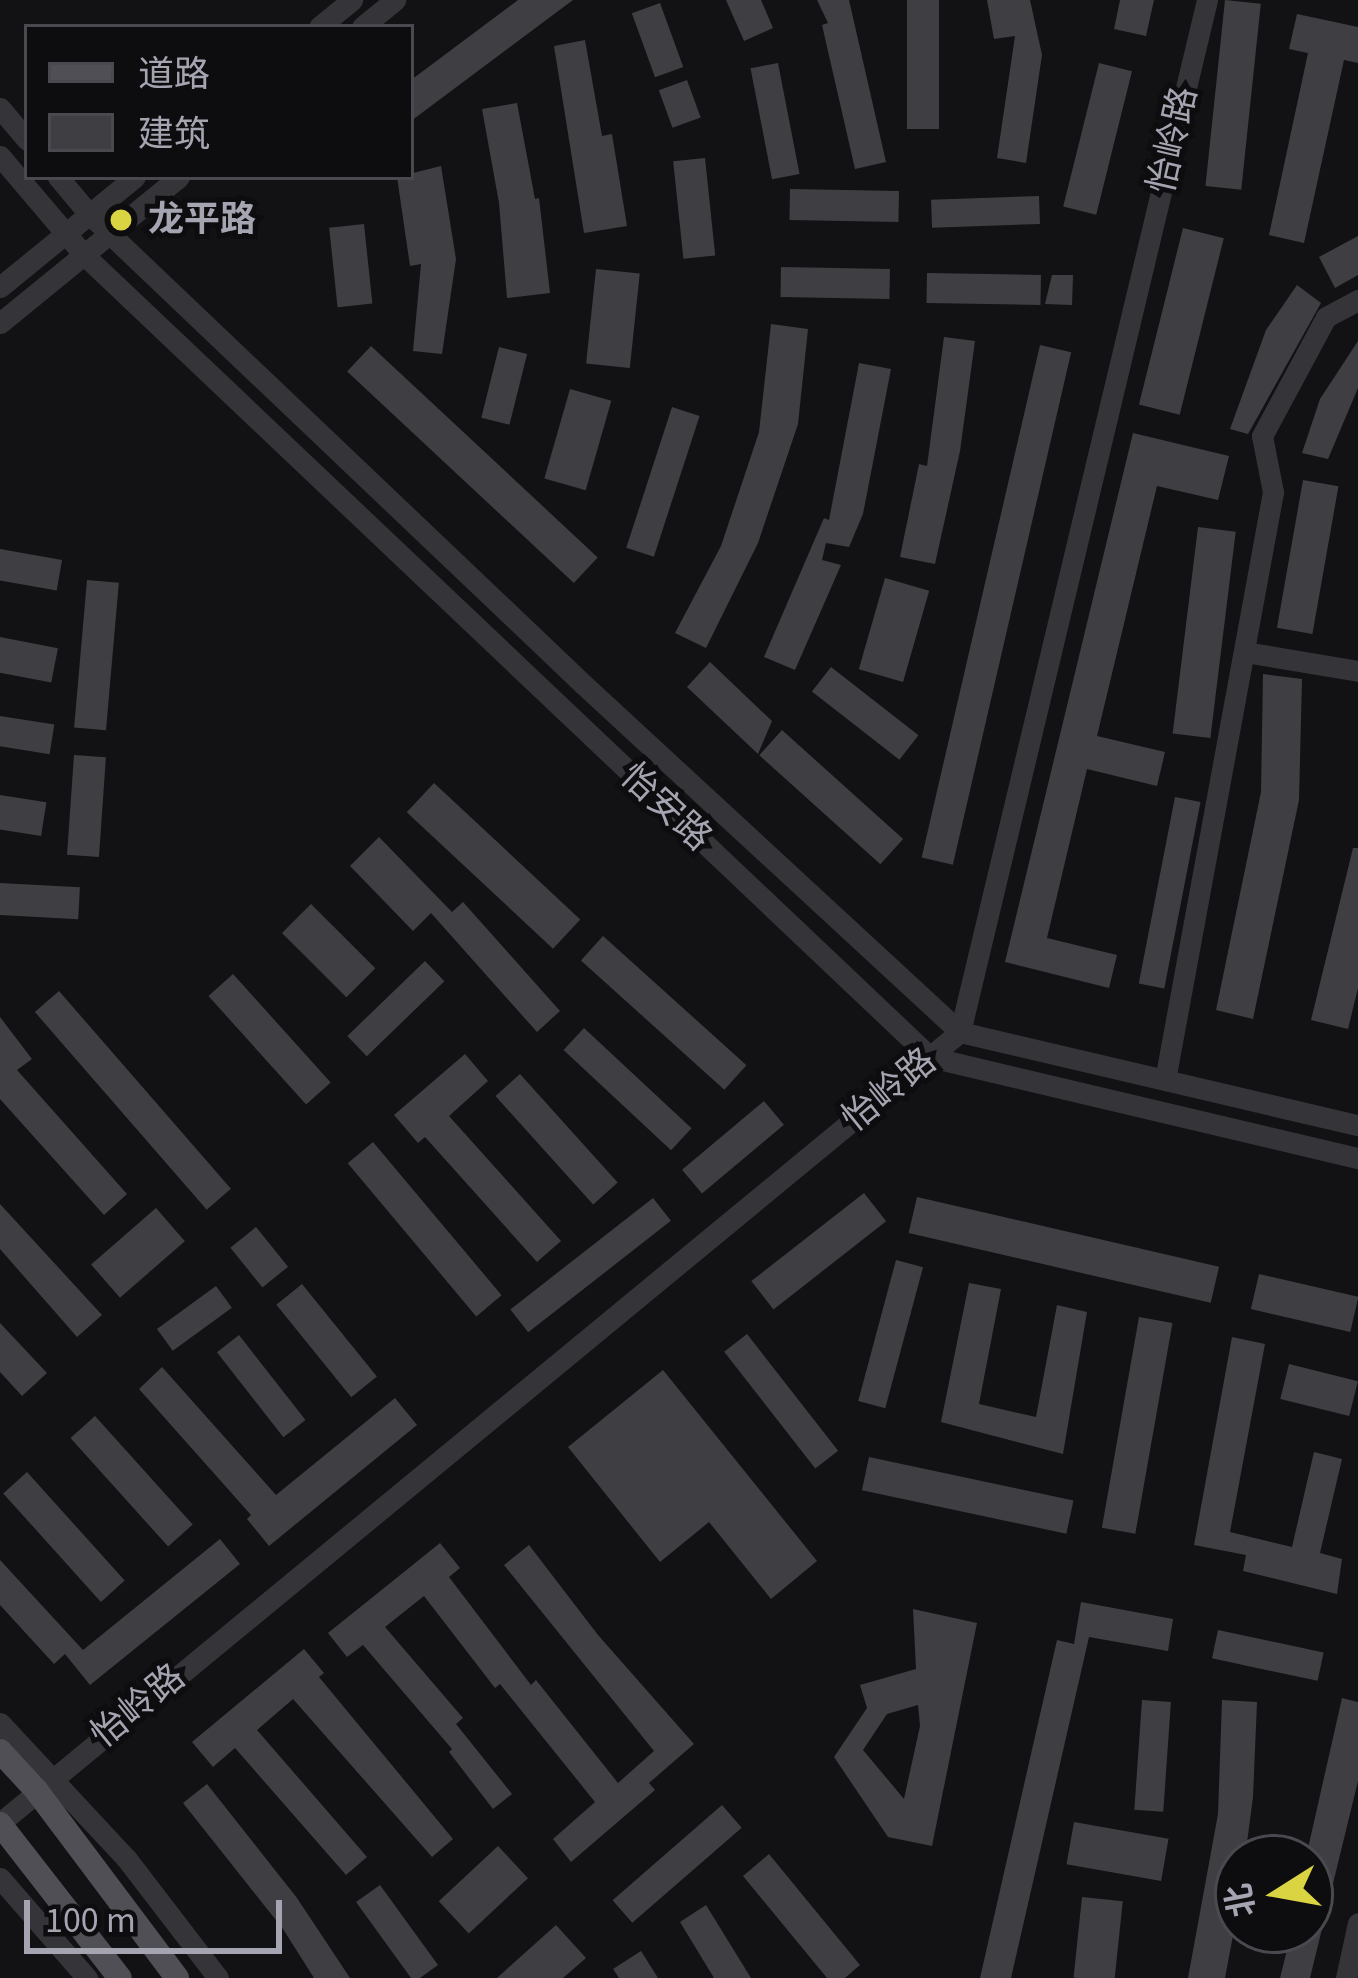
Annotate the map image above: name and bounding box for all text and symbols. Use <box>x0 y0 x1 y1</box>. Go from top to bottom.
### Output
legend <box>24 24 414 180</box>
text: 道路 <box>138 49 210 100</box>
street label: 怡岭路 <box>1140 83 1206 197</box>
text: 建筑 <box>138 109 210 160</box>
place label: 龙平路 <box>148 198 256 242</box>
marker: 龙平路 <box>105 204 137 236</box>
street label: 怡安路 <box>612 754 720 860</box>
street label: 怡岭路 <box>833 1039 945 1141</box>
street label: 怡岭路 <box>82 1655 194 1757</box>
north arrow <box>1214 1834 1334 1954</box>
scale bar <box>30 1876 288 1950</box>
text: 北 <box>1215 1880 1267 1921</box>
text: 100 m <box>45 1895 136 1946</box>

